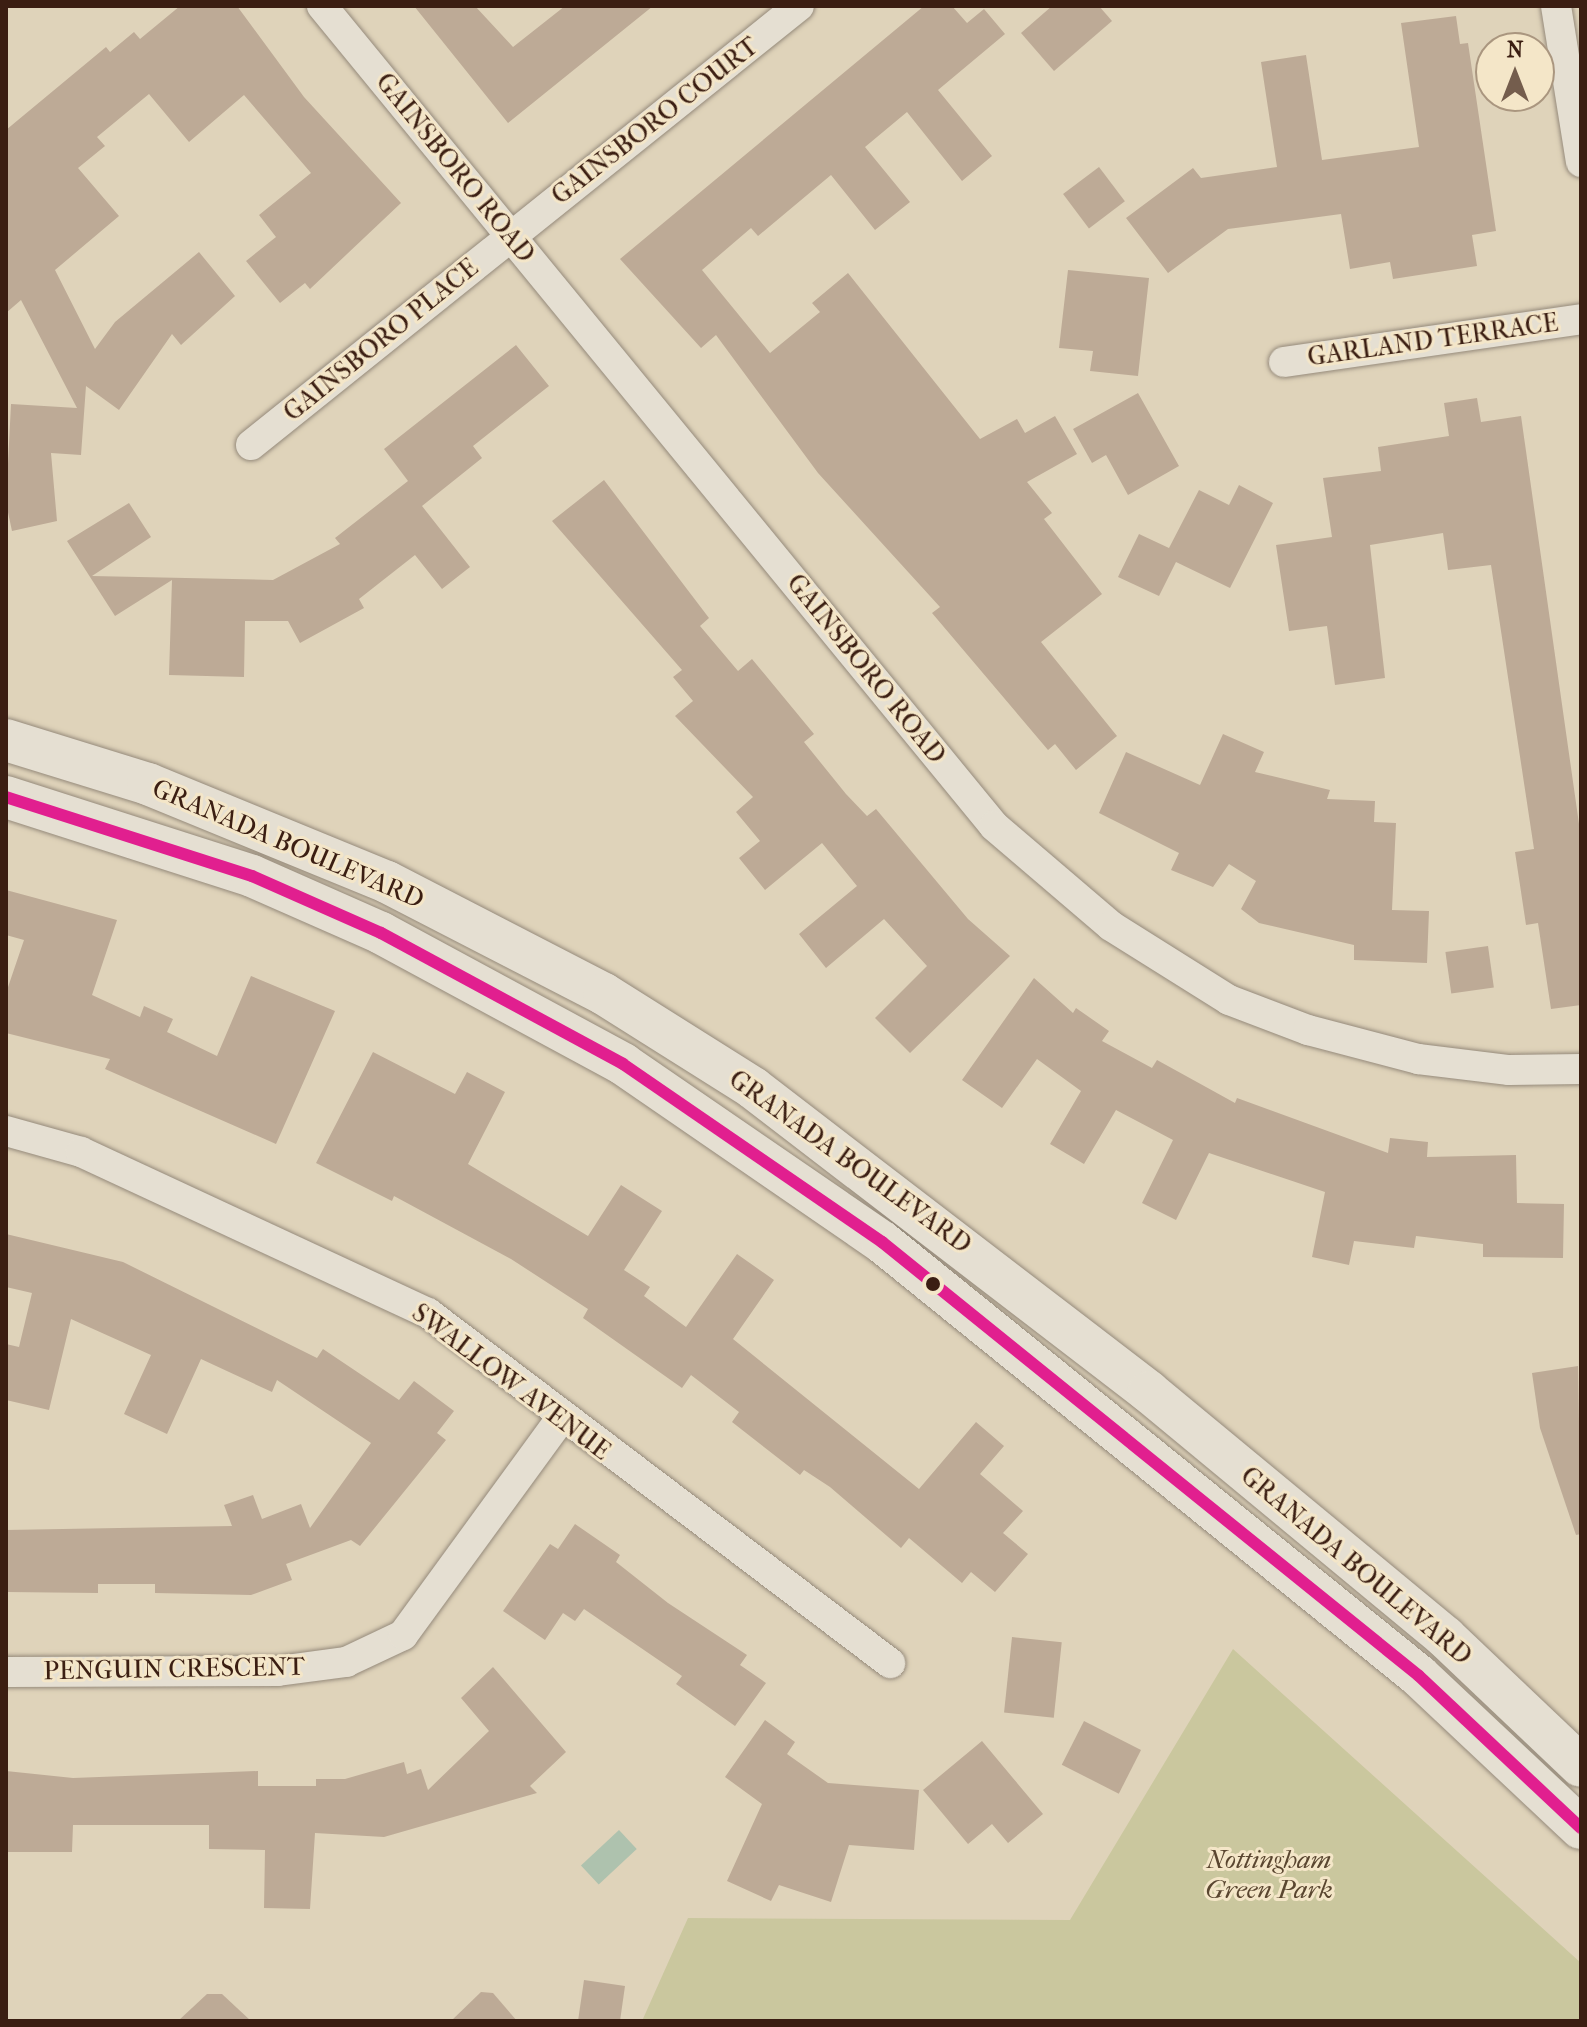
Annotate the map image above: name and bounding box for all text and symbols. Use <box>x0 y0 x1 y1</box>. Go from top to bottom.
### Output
street label: GAINSBORO COURT <box>546 31 764 211</box>
north arrow <box>1475 32 1555 112</box>
text: N <box>1507 37 1523 63</box>
street label: GAINSBORO ROAD <box>369 67 541 269</box>
street label: GAINSBORO PLACE <box>277 252 485 428</box>
street label: GARLAND TERRACE <box>1306 307 1560 373</box>
street label: GAINSBORO ROAD <box>780 568 952 770</box>
street label: GRANADA BOULEVARD <box>148 773 428 915</box>
street label: GRANADA BOULEVARD <box>723 1064 977 1260</box>
unlabelled marker <box>925 1276 941 1292</box>
street label: SWALLOW AVENUE <box>406 1297 616 1467</box>
street label: GRANADA BOULEVARD <box>1234 1460 1478 1672</box>
street label: PENGUIN CRESCENT <box>43 1651 305 1687</box>
park label: Nottingham Green Park <box>1205 1844 1333 1906</box>

